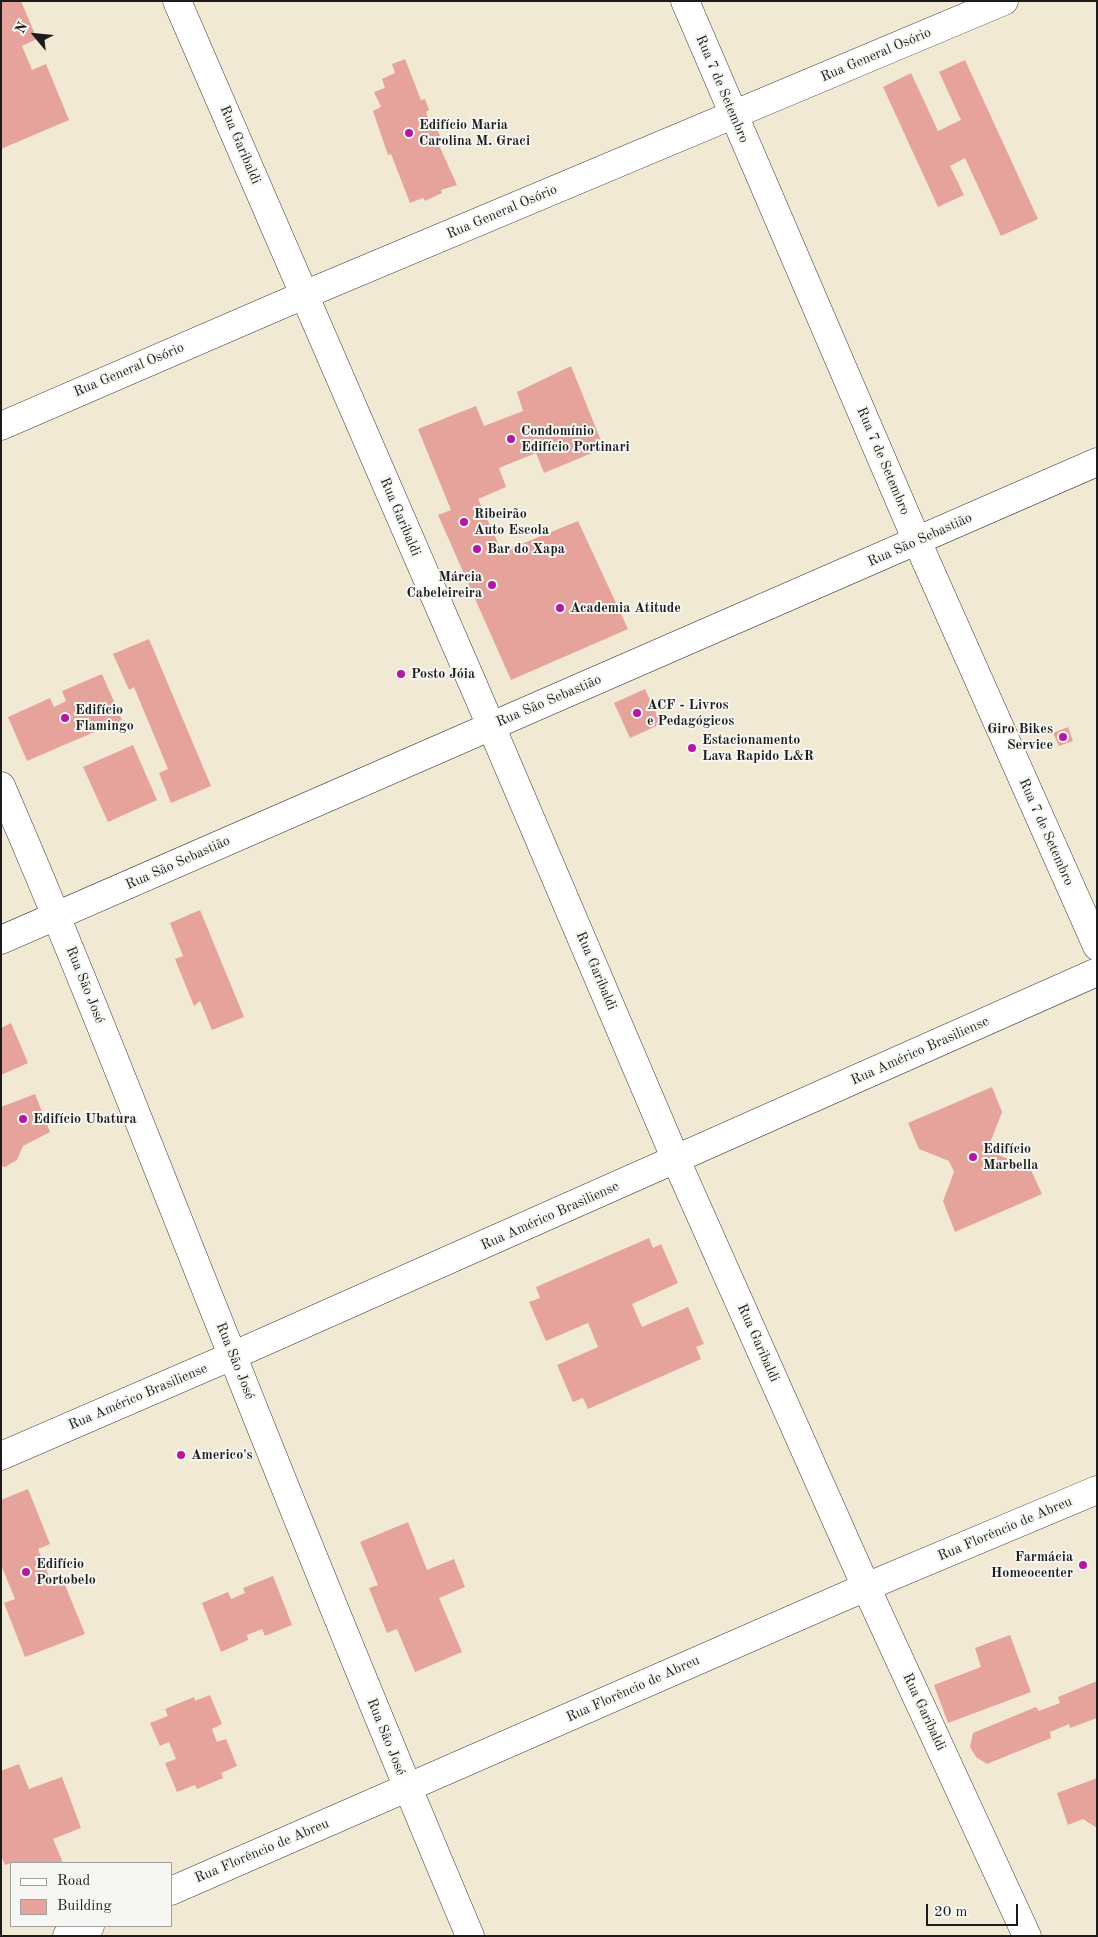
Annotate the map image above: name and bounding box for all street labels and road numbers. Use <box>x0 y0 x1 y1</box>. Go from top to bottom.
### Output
street label: Rua General Osório <box>818 24 934 86</box>
street label: Rua 7 de Setembro <box>692 33 752 145</box>
street label: Rua Garibaldi <box>216 103 264 187</box>
street label: Rua General Osório <box>444 181 560 243</box>
street label: Rua General Osório <box>71 339 187 401</box>
street label: Rua 7 de Setembro <box>853 405 913 517</box>
street label: Rua Garibaldi <box>376 475 424 559</box>
street label: Rua São Sebastião <box>865 509 975 571</box>
street label: Rua São Sebastião <box>494 671 604 731</box>
street label: Rua 7 de Setembro <box>1015 776 1077 888</box>
street label: Rua São Sebastião <box>123 832 233 894</box>
street label: Rua Garibaldi <box>572 929 620 1013</box>
street label: Rua São José <box>62 944 108 1026</box>
street label: Rua Américo Brasiliense <box>848 1013 992 1089</box>
street label: Rua Américo Brasiliense <box>478 1178 622 1254</box>
street label: Rua Garibaldi <box>733 1301 783 1385</box>
street label: Rua São José <box>212 1320 258 1402</box>
street label: Rua Américo Brasiliense <box>66 1360 210 1434</box>
street label: Rua Florêncio de Abreu <box>935 1493 1075 1565</box>
street label: Rua Florêncio de Abreu <box>564 1652 702 1726</box>
street label: Rua Garibaldi <box>899 1670 949 1754</box>
street label: Rua São José <box>363 1696 409 1778</box>
street label: Rua Florêncio de Abreu <box>192 1815 332 1887</box>

